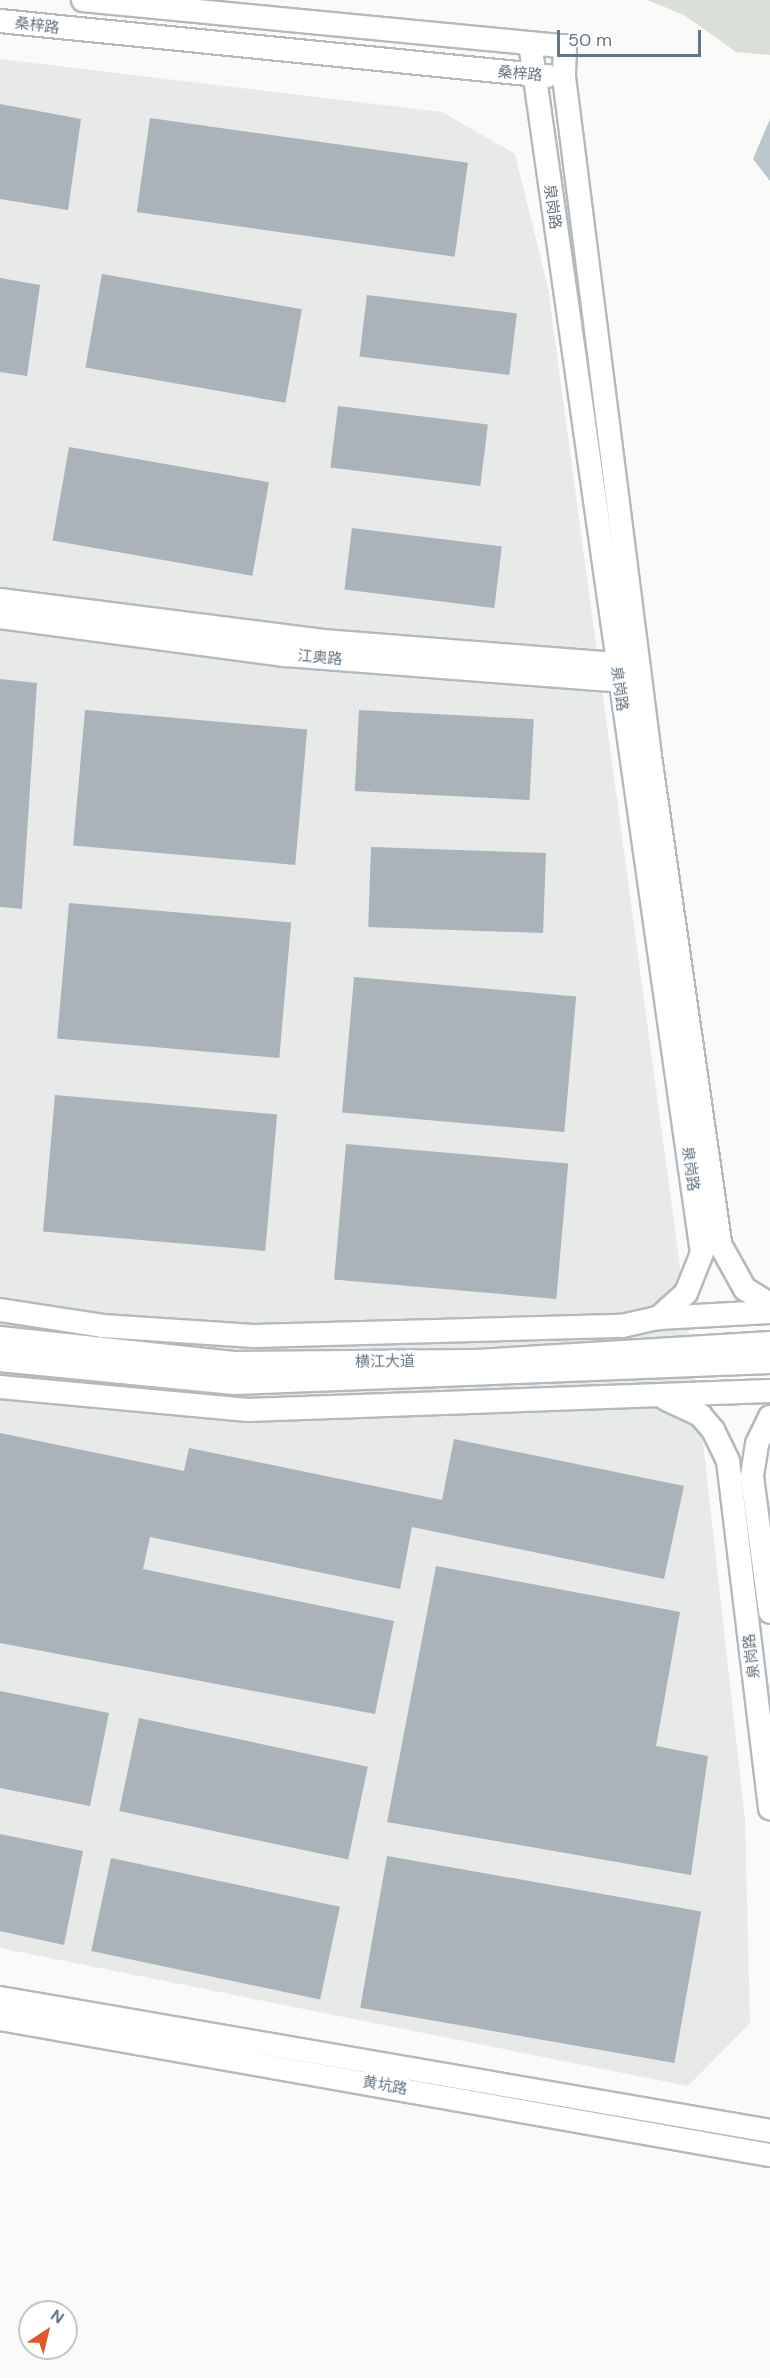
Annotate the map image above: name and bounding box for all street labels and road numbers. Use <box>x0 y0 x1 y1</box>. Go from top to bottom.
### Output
street label: 桑梓路 <box>14 14 60 38</box>
street label: 桑梓路 <box>497 63 543 85</box>
street label: 泉岗路 <box>540 183 564 231</box>
street label: 江奥路 <box>297 647 343 669</box>
street label: 泉岗路 <box>607 665 631 713</box>
street label: 泉岗路 <box>678 1145 702 1193</box>
street label: 横江大道 <box>355 1352 415 1372</box>
street label: 泉岗路 <box>740 1633 764 1679</box>
street label: 黄坑路 <box>361 2073 409 2099</box>

